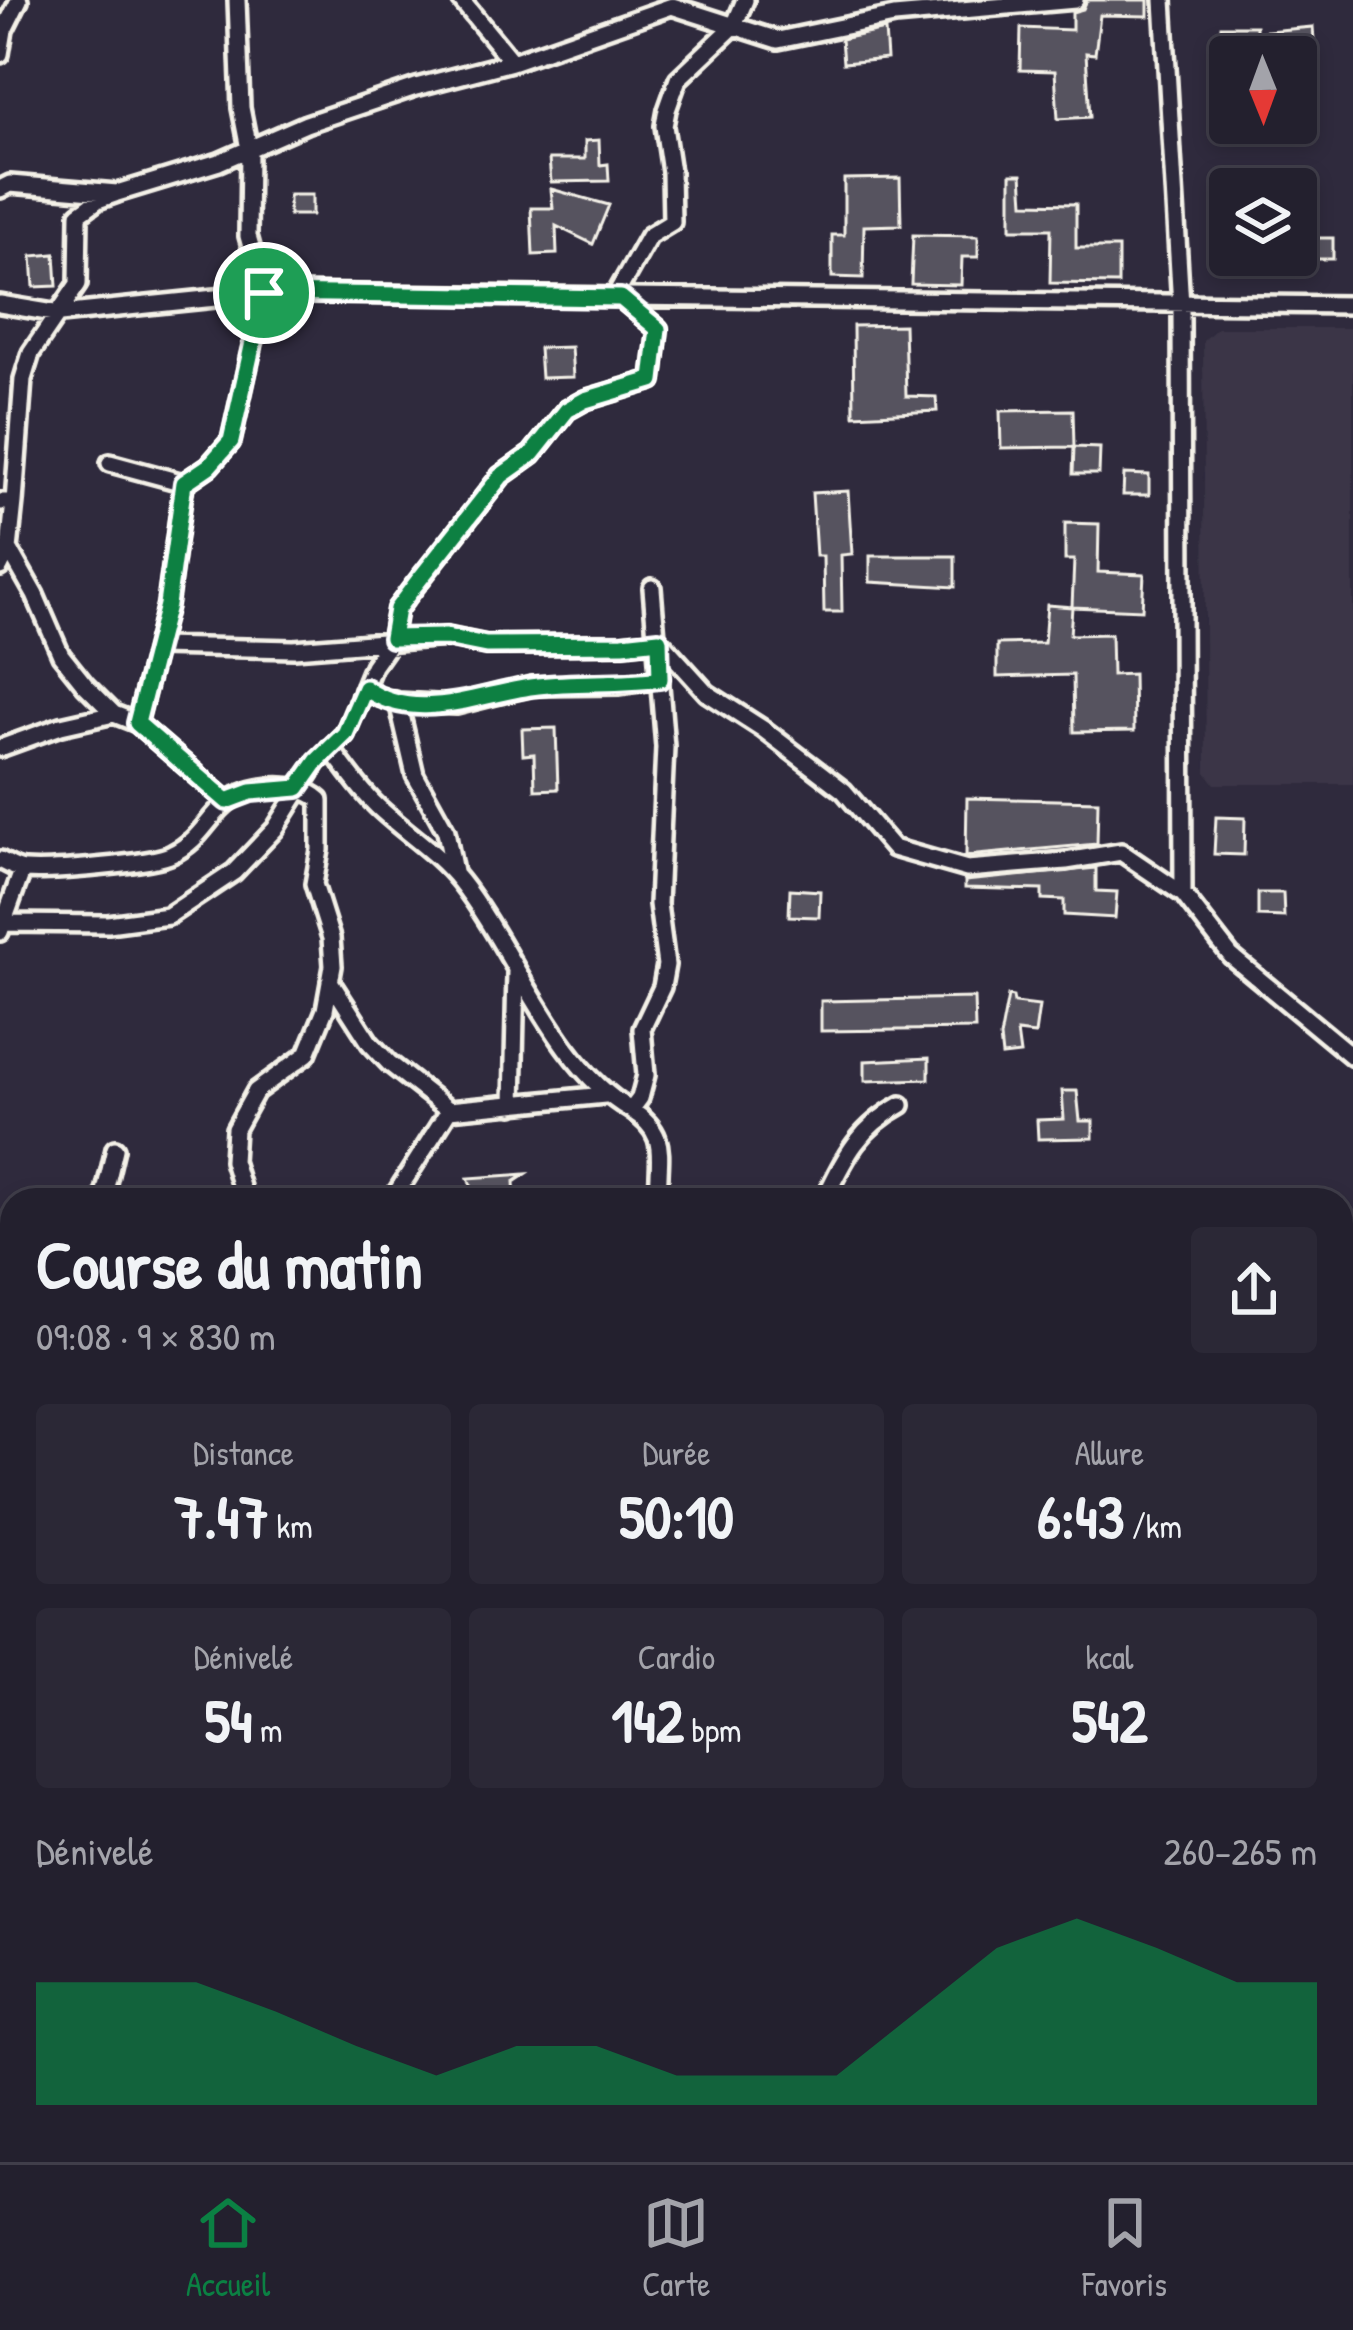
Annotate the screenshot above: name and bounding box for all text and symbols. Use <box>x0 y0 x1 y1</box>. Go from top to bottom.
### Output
north arrow <box>1209 36 1317 144</box>
map controls <box>1209 36 1317 276</box>
button: layers <box>1209 168 1317 276</box>
pin <box>213 242 315 344</box>
icon: arrive <box>231 260 297 326</box>
text: Course du matin <box>36 1219 423 1309</box>
button: share <box>1191 1227 1317 1353</box>
text: 09:08 · 9 × 830 m <box>36 1309 276 1362</box>
text: Distance <box>193 1431 294 1475</box>
text: Durée <box>643 1431 710 1475</box>
text: Allure <box>1075 1431 1144 1475</box>
text: 7.47 <box>174 1475 269 1557</box>
text: 50:10 <box>619 1475 734 1557</box>
text: 6:43 <box>1037 1475 1124 1557</box>
text: km <box>269 1504 313 1548</box>
text: /km <box>1124 1504 1182 1548</box>
text: Dénivelé <box>194 1635 293 1679</box>
text: Cardio <box>638 1635 715 1679</box>
text: kcal <box>1085 1635 1134 1679</box>
text: 54 <box>205 1679 252 1761</box>
text: 142 <box>611 1679 684 1761</box>
text: 542 <box>1072 1679 1147 1761</box>
text: m <box>252 1708 282 1752</box>
text: bpm <box>684 1708 742 1752</box>
text: Dénivelé <box>36 1824 153 1877</box>
text: 260–265 m <box>1164 1824 1317 1877</box>
tab: Accueil <box>186 2190 270 2306</box>
tab: Carte <box>642 2190 710 2306</box>
tab: Favoris <box>1082 2190 1167 2306</box>

